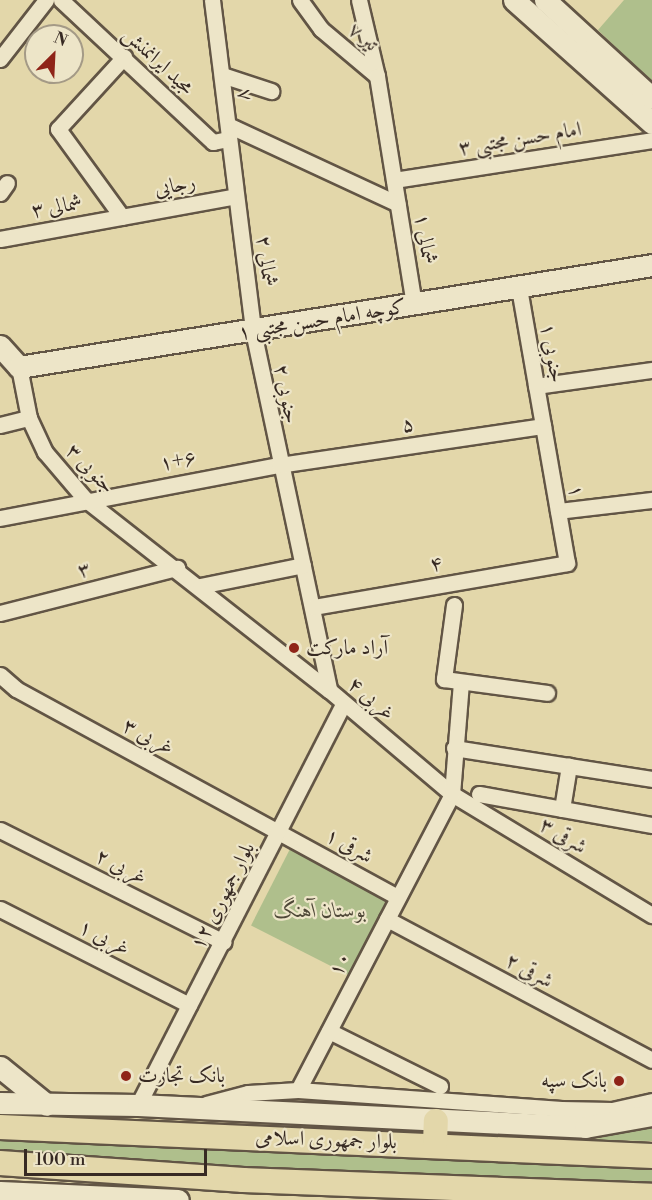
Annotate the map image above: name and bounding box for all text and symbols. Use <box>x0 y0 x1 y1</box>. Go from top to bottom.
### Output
street label: ۷ تیر <box>343 17 383 57</box>
street label: مجید ایرانمنش <box>117 22 199 100</box>
north arrow <box>24 24 84 84</box>
text: N <box>51 28 70 51</box>
street label: ۷ <box>232 87 258 103</box>
street label: امام حسن مجتبی ۳ <box>457 117 583 161</box>
street label: رجایی <box>152 170 198 202</box>
street label: ۳ شمالی <box>30 190 84 224</box>
street label: ۱ شمالی <box>409 212 441 266</box>
street label: ۲ شمالی <box>250 234 282 288</box>
street label: کوچه امام حسن مجتبی ۱ <box>236 294 408 346</box>
street label: ۱ جنوبی <box>534 321 570 385</box>
street label: ۲ جنوبی <box>268 362 304 426</box>
street label: ۵ <box>400 412 416 438</box>
street label: ۳ جنوبی <box>60 439 120 499</box>
street label: ۱+۶ <box>158 445 198 477</box>
street label: ۱‍ <box>563 483 589 499</box>
street label: ۴ <box>428 551 444 577</box>
street label: ۳ <box>75 556 93 584</box>
place label: آراد مارکت <box>306 635 388 661</box>
marker: آراد مارکت <box>287 641 301 655</box>
street label: ۴ غربی <box>342 672 400 726</box>
street label: ۳ غربی <box>118 713 178 761</box>
street label: ۳ شرقی <box>535 812 591 860</box>
street label: شرقی ۱ <box>321 823 377 869</box>
street label: بلوار جمهوری ۱۲ <box>185 838 261 954</box>
street label: ۲ غربی <box>91 844 151 890</box>
park label: بوستان آهنگ <box>274 898 366 924</box>
street label: ۱ غربی <box>74 915 134 961</box>
street label: ۱۰ <box>323 947 357 981</box>
street label: ۲ شرقی <box>501 948 557 994</box>
place label: بانک تجارت <box>138 1063 225 1089</box>
place label: بانک سپه <box>541 1068 607 1094</box>
marker: بانک تجارت <box>119 1069 133 1083</box>
marker: بانک سپه <box>612 1074 626 1088</box>
street label: بلوار جمهوری اسلامی <box>255 1125 397 1155</box>
scale bar <box>27 1137 210 1175</box>
text: 100 m <box>35 1148 86 1171</box>

